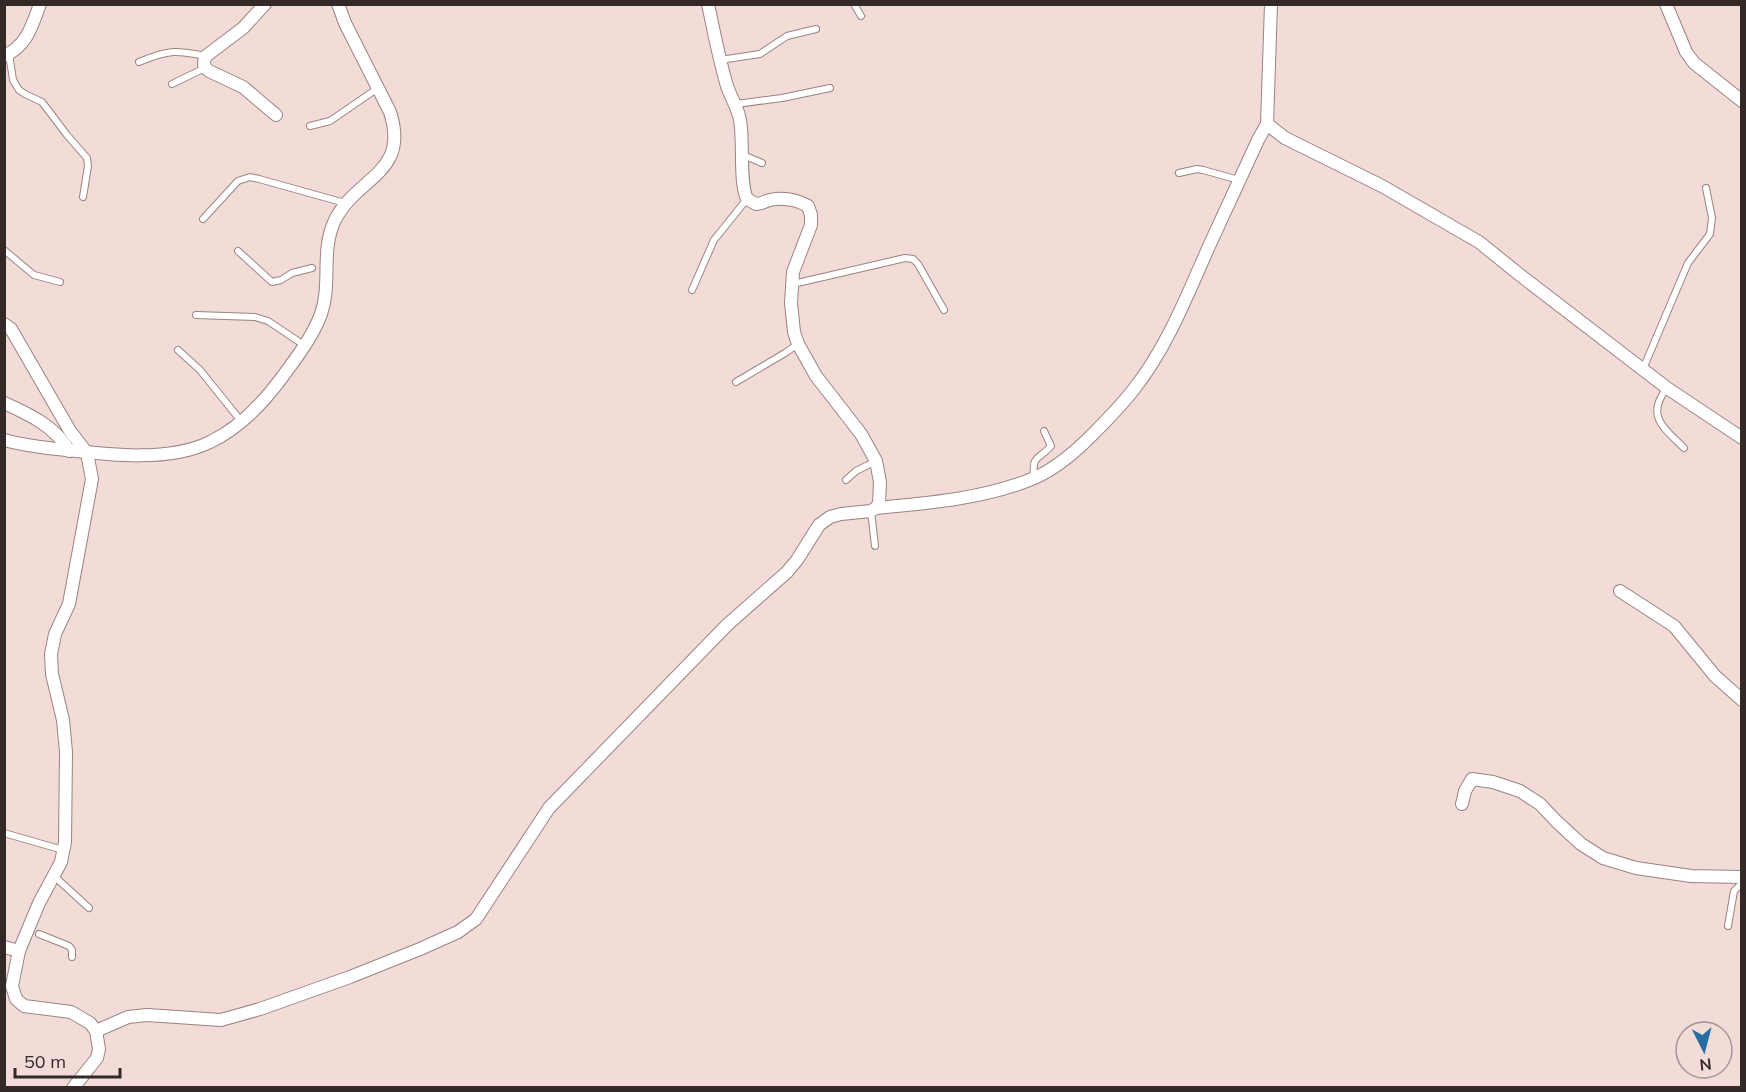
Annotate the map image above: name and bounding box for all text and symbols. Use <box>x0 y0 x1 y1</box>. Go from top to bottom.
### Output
north arrow <box>1674 1020 1734 1080</box>
scale bar <box>15 1041 120 1079</box>
text: 50 m <box>24 1050 66 1073</box>
text: N <box>1699 1054 1713 1075</box>

